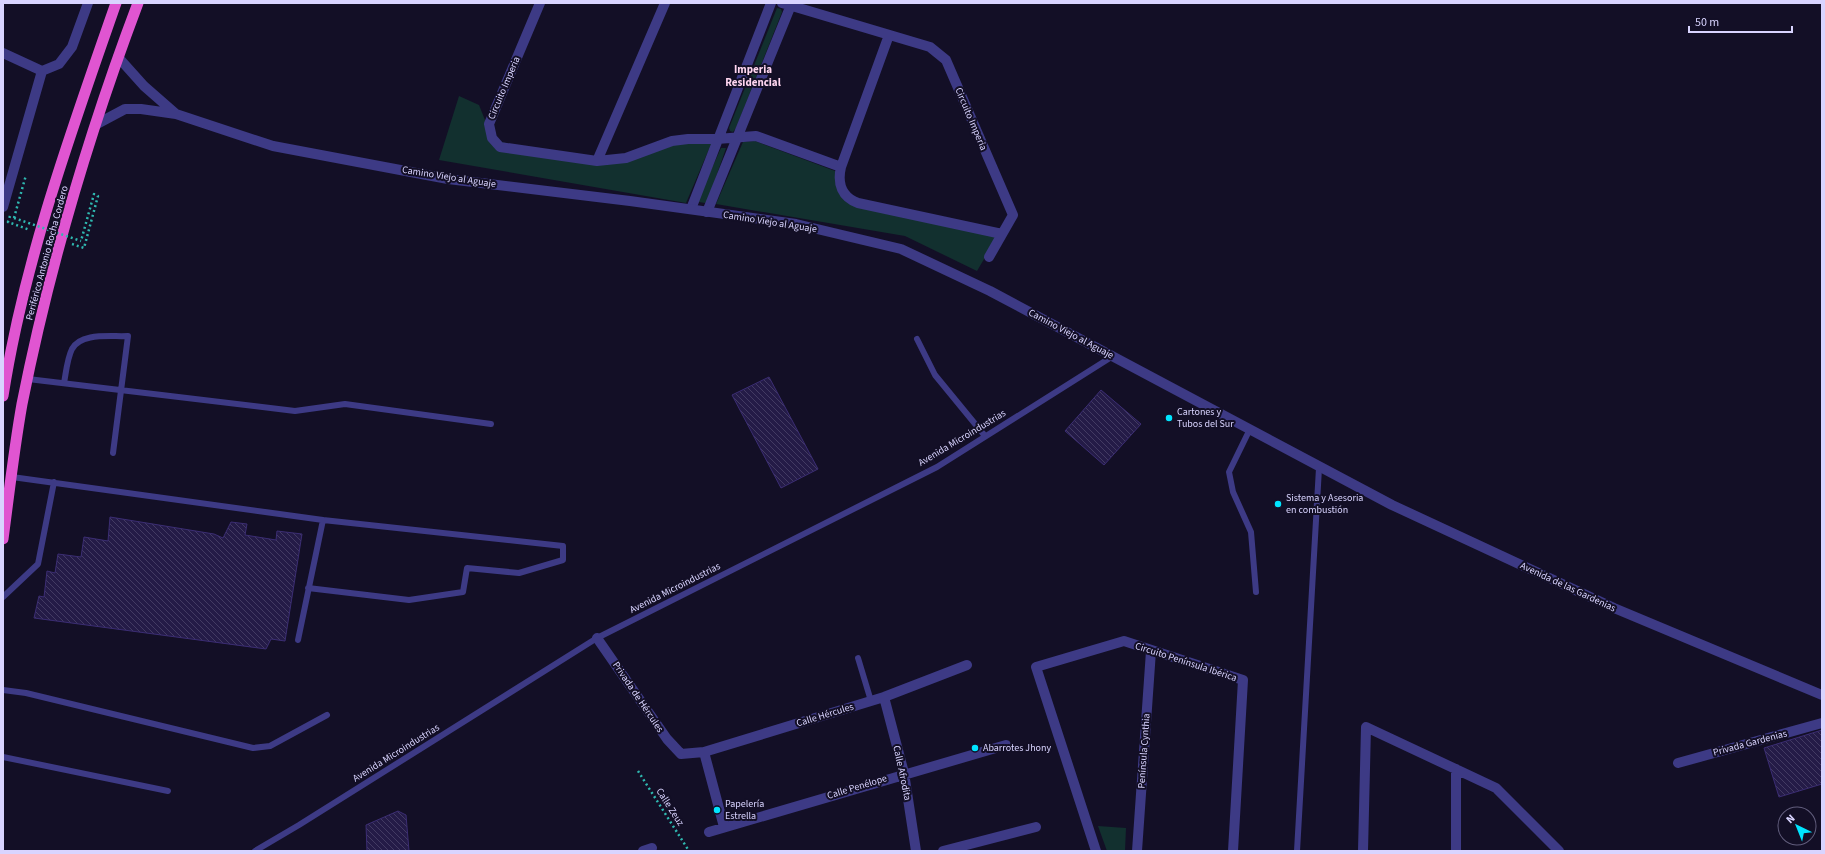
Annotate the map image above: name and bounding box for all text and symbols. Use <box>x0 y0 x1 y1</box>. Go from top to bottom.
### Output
scale bar <box>1689 8 1792 34</box>
text: 50 m <box>1695 14 1719 31</box>
street label: Circuito Imperia <box>484 54 524 122</box>
district label: Imperia Residencial <box>725 62 782 90</box>
street label: Circuito Imperia <box>951 85 991 153</box>
street label: Camino Viejo al Aguaje <box>401 163 497 191</box>
street label: Periférico Antonio Rocha Cordero <box>22 184 72 322</box>
street label: Camino Viejo al Aguaje <box>722 208 818 236</box>
street label: Camino Viejo al Aguaje <box>1026 306 1116 362</box>
place label: Cartones y Tubos del Sur <box>1177 405 1234 431</box>
street label: Avenida Microindustrias <box>916 406 1008 470</box>
marker: Cartones y Tubos del Sur <box>1164 413 1174 423</box>
place label: Sistema y Asesoria en combustión <box>1286 491 1363 517</box>
marker: Sistema y Asesoria en combustión <box>1273 499 1283 509</box>
street label: Avenida Microindustrias <box>627 559 723 617</box>
street label: Avenida de las Gardenias <box>1518 559 1618 615</box>
street label: Circuito Península Ibérica <box>1133 639 1239 685</box>
street label: Privada de Hércules <box>609 659 667 735</box>
street label: Calle Hércules <box>795 700 855 730</box>
street label: Península Cynthia <box>1134 713 1154 789</box>
street label: Avenida Microindustrias <box>350 721 442 785</box>
street label: Privada Gardenias <box>1712 726 1788 760</box>
place label: Abarrotes Jhony <box>983 741 1051 755</box>
marker: Abarrotes Jhony <box>970 743 980 753</box>
street label: Calle Afrodita <box>889 744 915 802</box>
street label: Calle Penélope <box>825 771 889 803</box>
street label: Calle Zeuz <box>653 785 687 829</box>
place label: Papelería Estrella <box>725 797 764 823</box>
marker: Papelería Estrella <box>712 805 722 815</box>
north arrow <box>1777 806 1817 846</box>
text: N <box>1783 811 1798 827</box>

